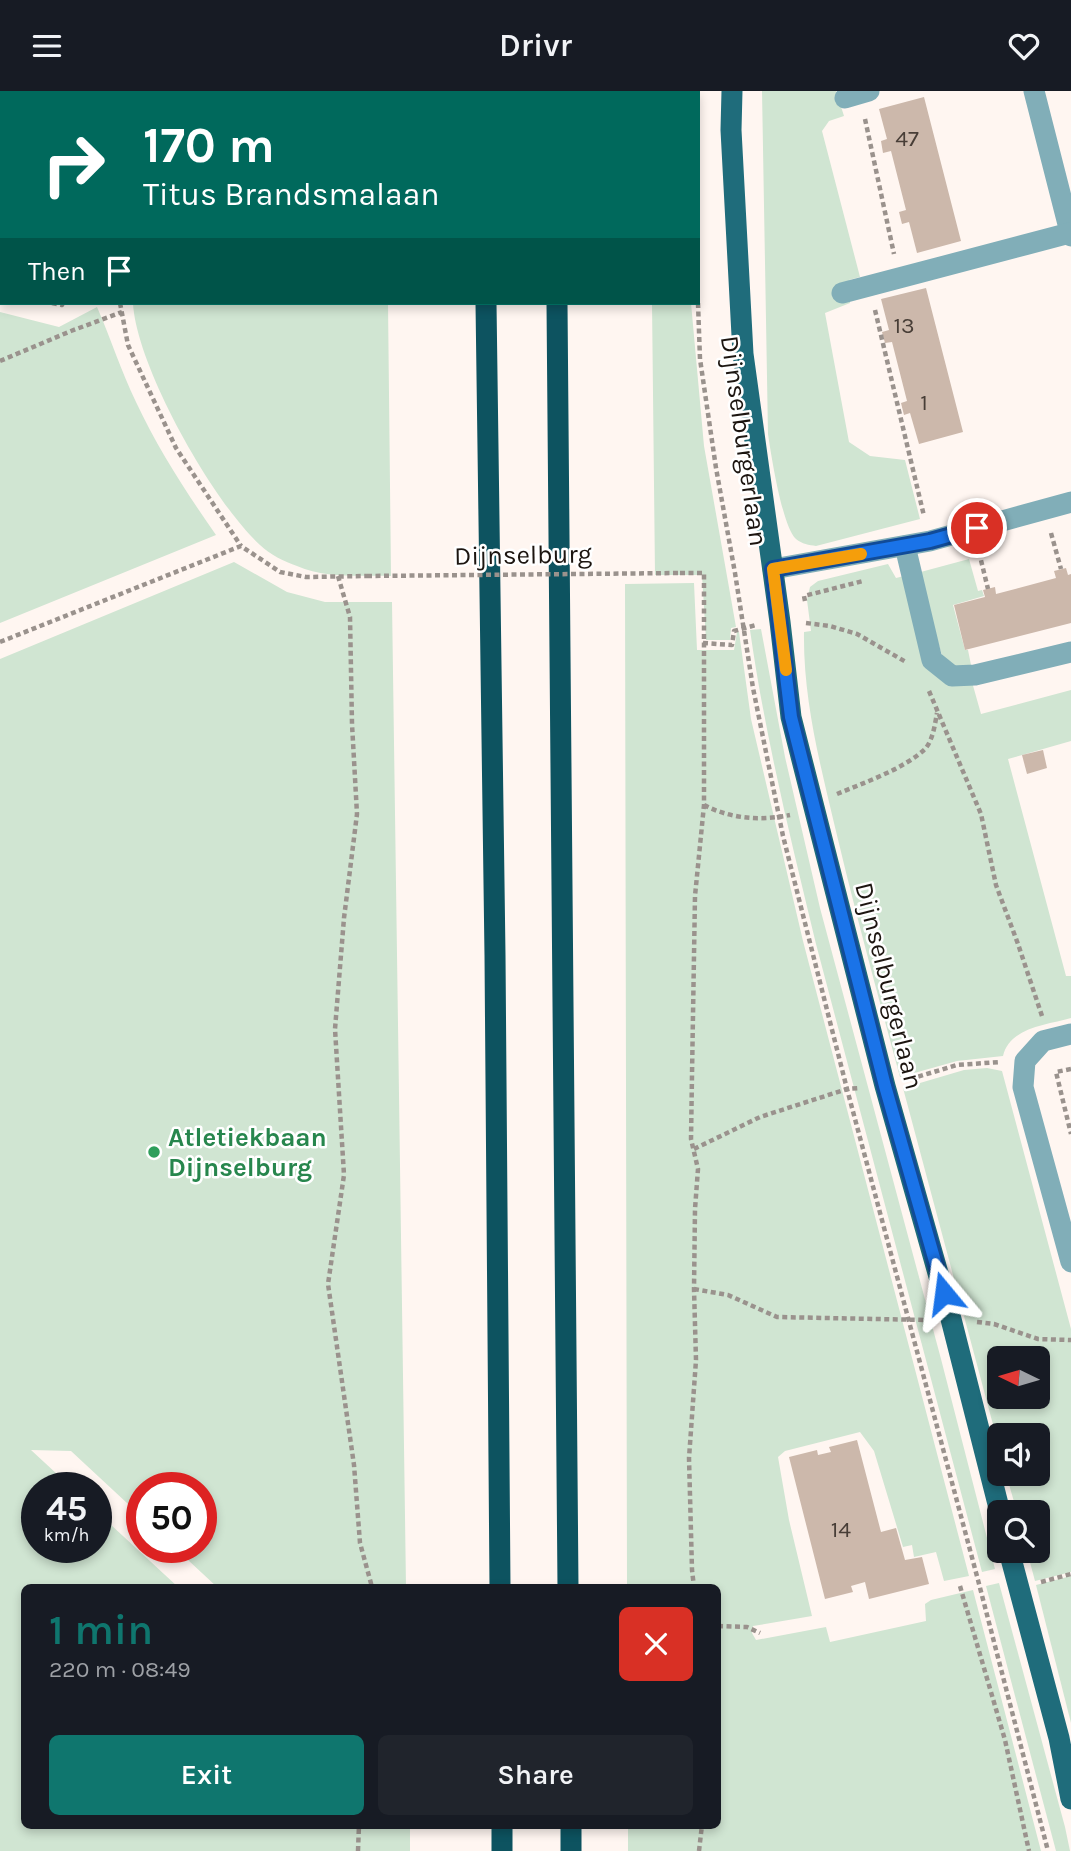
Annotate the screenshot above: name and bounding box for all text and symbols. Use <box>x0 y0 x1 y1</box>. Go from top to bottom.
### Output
icon: menu <box>28 27 66 65</box>
text: Drivr <box>499 27 572 64</box>
icon: heart <box>1005 27 1043 65</box>
text: 170 m <box>143 117 275 174</box>
icon: right <box>28 119 119 210</box>
house number: 47 <box>895 125 919 152</box>
text: Titus Brandsmalaan <box>143 176 440 213</box>
icon: arrive <box>100 252 138 290</box>
text: Then <box>28 256 86 287</box>
house number: 13 <box>893 312 915 339</box>
street label: Dijnselburgerlaan <box>714 334 774 548</box>
house number: 1 <box>920 389 928 416</box>
pin <box>947 498 1007 558</box>
icon: arrive <box>958 509 996 547</box>
street label: Dijnselburg <box>454 538 593 572</box>
street label: Dijnselburgerlaan <box>848 879 930 1093</box>
place label: Atletiekbaan Dijnselburg <box>168 1122 327 1183</box>
marker: Atletiekbaan Dijnselburg <box>146 1144 162 1160</box>
position arrow <box>907 1256 981 1330</box>
north arrow <box>987 1346 1050 1409</box>
map controls <box>987 1346 1050 1563</box>
button: sound <box>987 1423 1050 1486</box>
speed limit sign: 50 <box>126 1472 217 1563</box>
text: 45 <box>46 1488 87 1529</box>
button: search <box>987 1500 1050 1563</box>
house number: 14 <box>831 1516 851 1543</box>
text: km/h <box>44 1524 89 1546</box>
text: 1 min <box>49 1605 153 1655</box>
button: close <box>619 1607 693 1681</box>
text: 220 m · 08:49 <box>49 1656 191 1683</box>
button: Exit <box>49 1735 364 1815</box>
button: Share <box>378 1735 693 1815</box>

